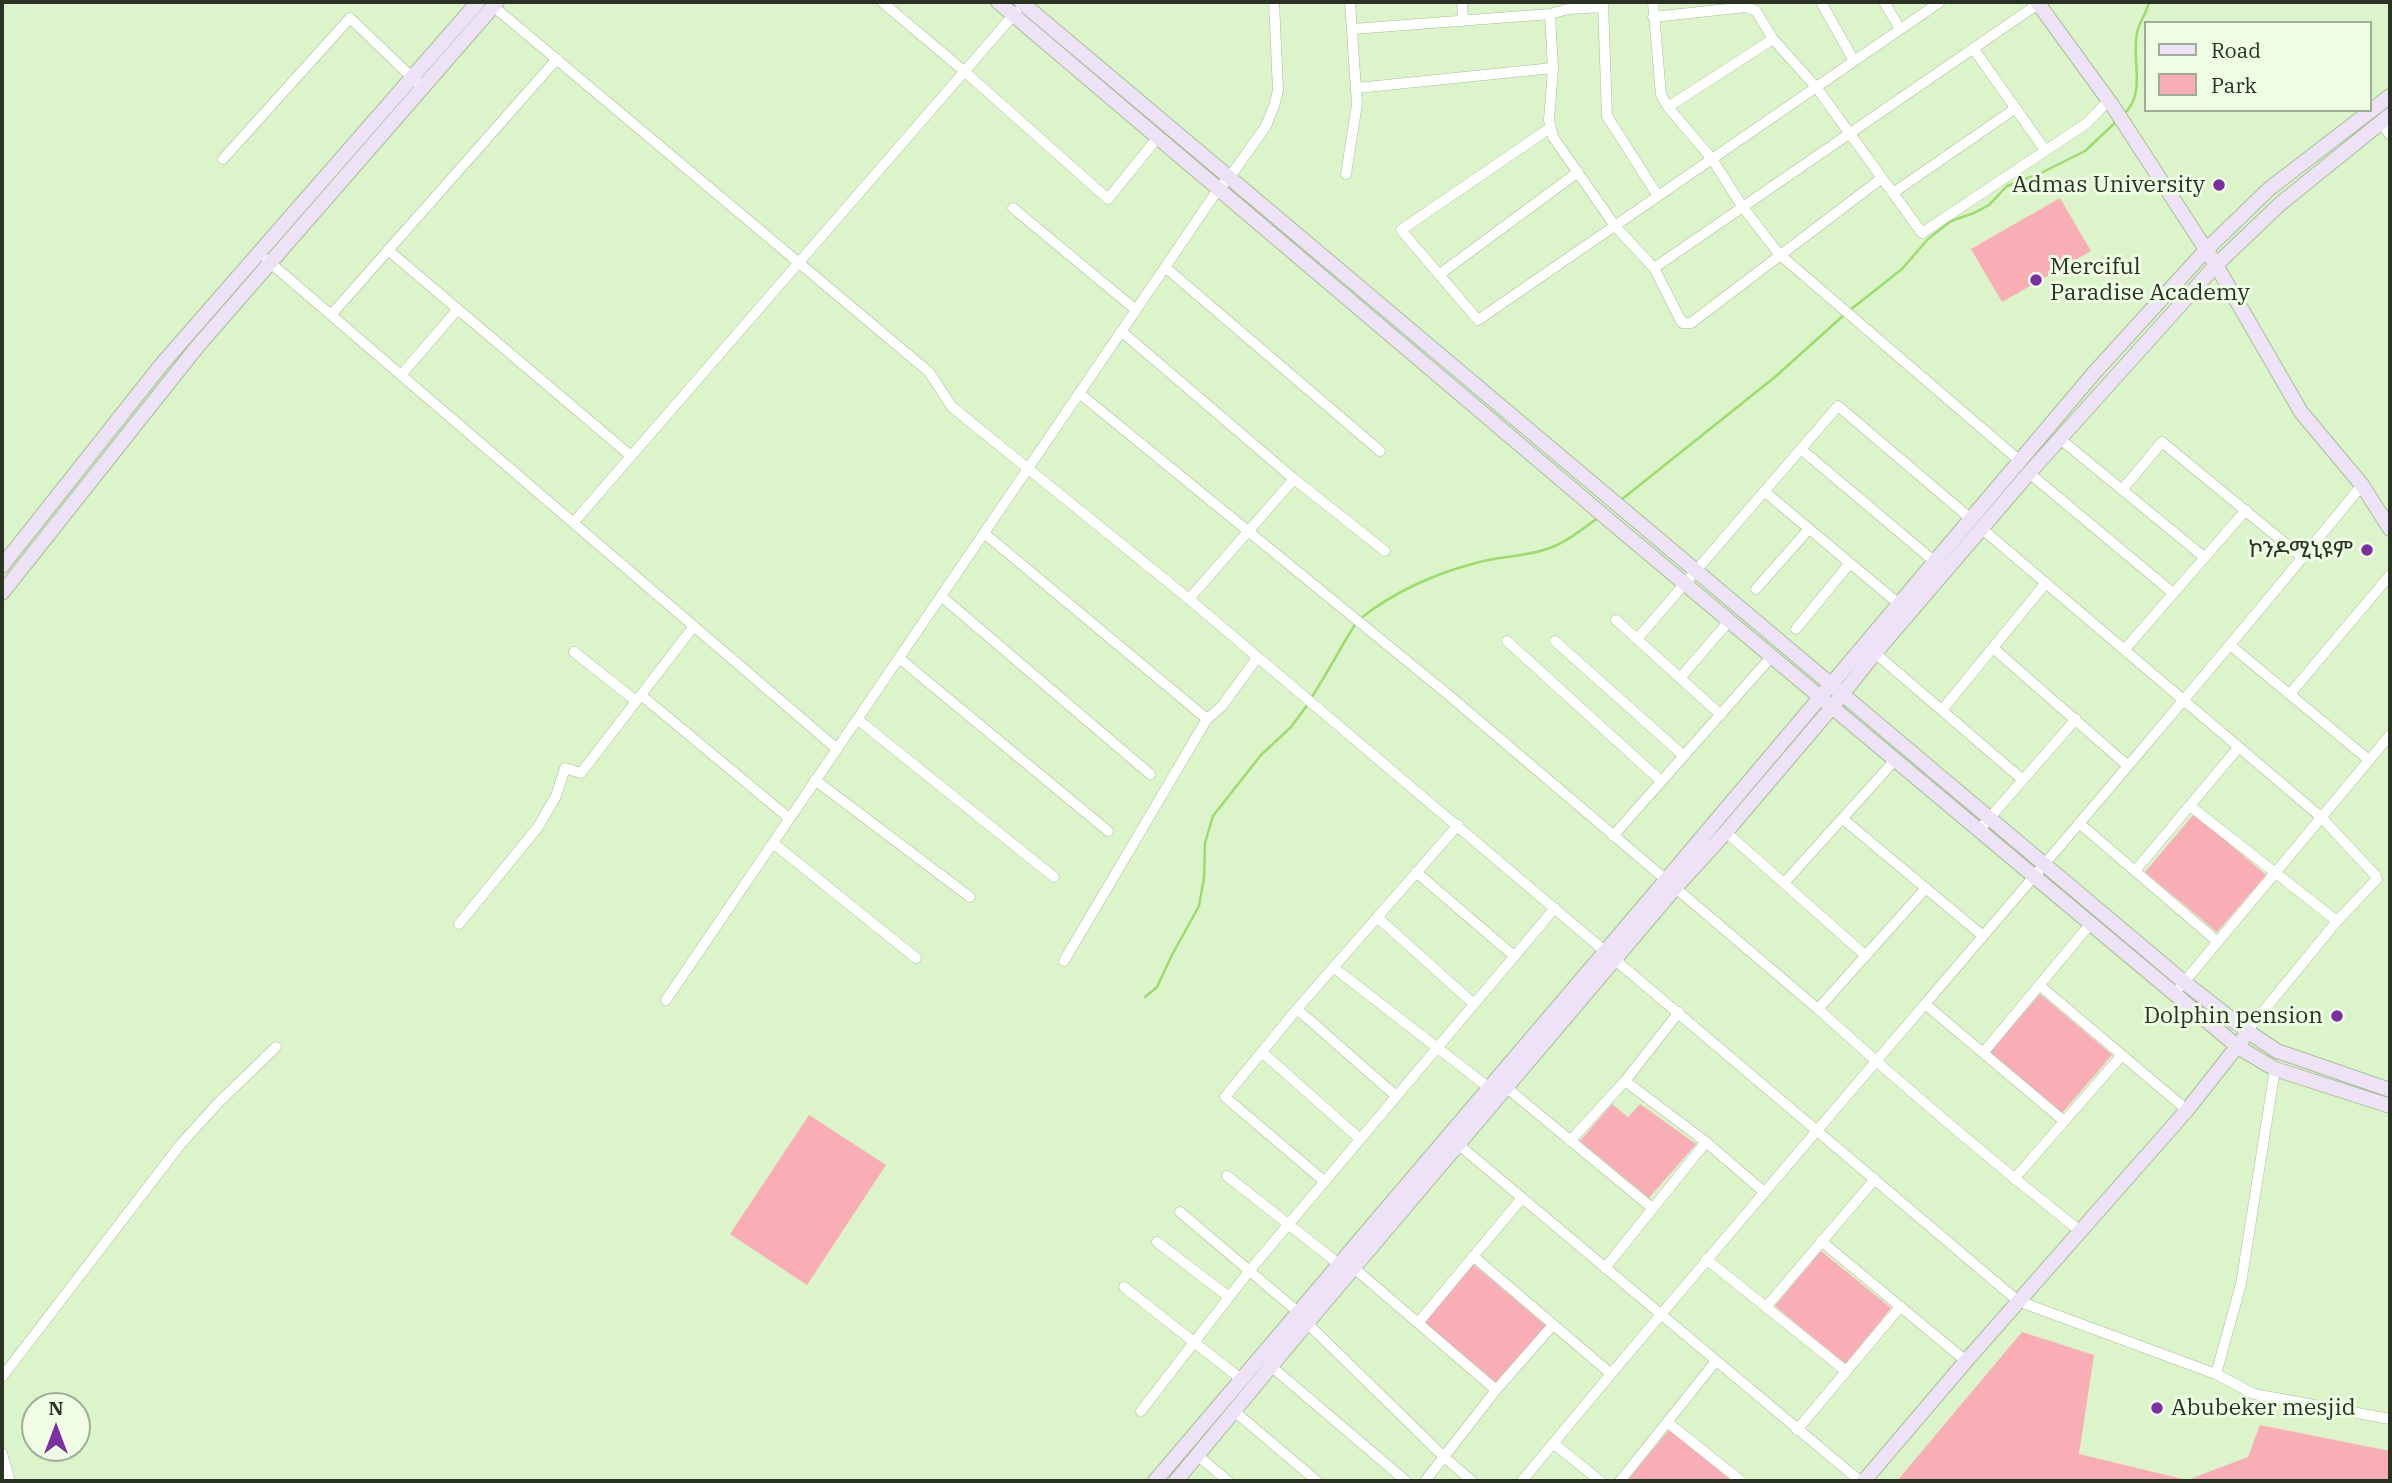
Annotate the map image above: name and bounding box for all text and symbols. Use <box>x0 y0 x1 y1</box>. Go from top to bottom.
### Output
legend <box>2144 21 2371 112</box>
text: Road <box>2211 36 2261 64</box>
text: Park <box>2211 71 2257 99</box>
place label: Admas University <box>2012 171 2205 199</box>
marker: Admas University <box>2211 177 2227 193</box>
place label: Merciful Paradise Academy <box>2050 253 2250 307</box>
marker: Merciful Paradise Academy <box>2028 272 2044 288</box>
place label: ኮንዶሚኒዩም <box>2248 536 2353 564</box>
marker: ኮንዶሚኒዩም <box>2359 542 2375 558</box>
place label: Dolphin pension <box>2144 1002 2323 1030</box>
marker: Dolphin pension <box>2329 1008 2345 1024</box>
north arrow <box>21 1392 91 1462</box>
place label: Abubeker mesjid <box>2171 1394 2356 1422</box>
text: N <box>48 1396 64 1420</box>
marker: Abubeker mesjid <box>2149 1400 2165 1416</box>

